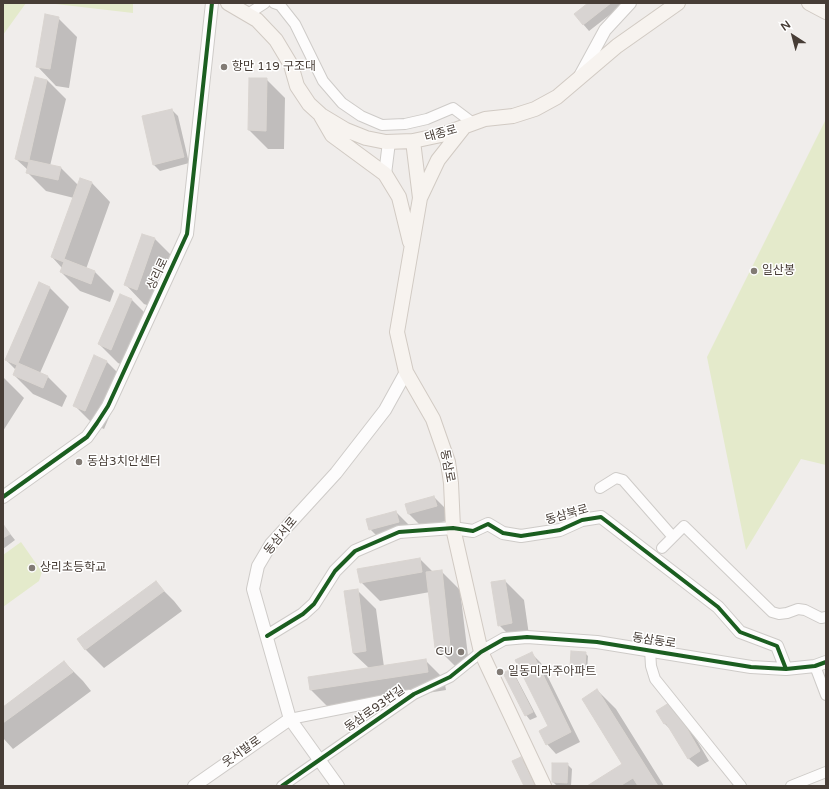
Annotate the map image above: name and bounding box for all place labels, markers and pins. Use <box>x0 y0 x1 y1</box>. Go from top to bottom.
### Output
place label: 항만 119 구조대 <box>232 60 316 74</box>
marker: 항만 119 구조대 <box>219 62 229 72</box>
place label: 일산봉 <box>762 264 795 278</box>
marker: 일산봉 <box>749 266 759 276</box>
place label: 동삼3치안센터 <box>87 455 161 469</box>
marker: 동삼3치안센터 <box>74 457 84 467</box>
place label: 상리초등학교 <box>40 561 106 575</box>
marker: 상리초등학교 <box>27 563 37 573</box>
place label: CU <box>436 645 453 659</box>
marker: CU <box>456 647 466 657</box>
place label: 일동미라주아파트 <box>508 665 596 679</box>
marker: 일동미라주아파트 <box>495 667 505 677</box>

